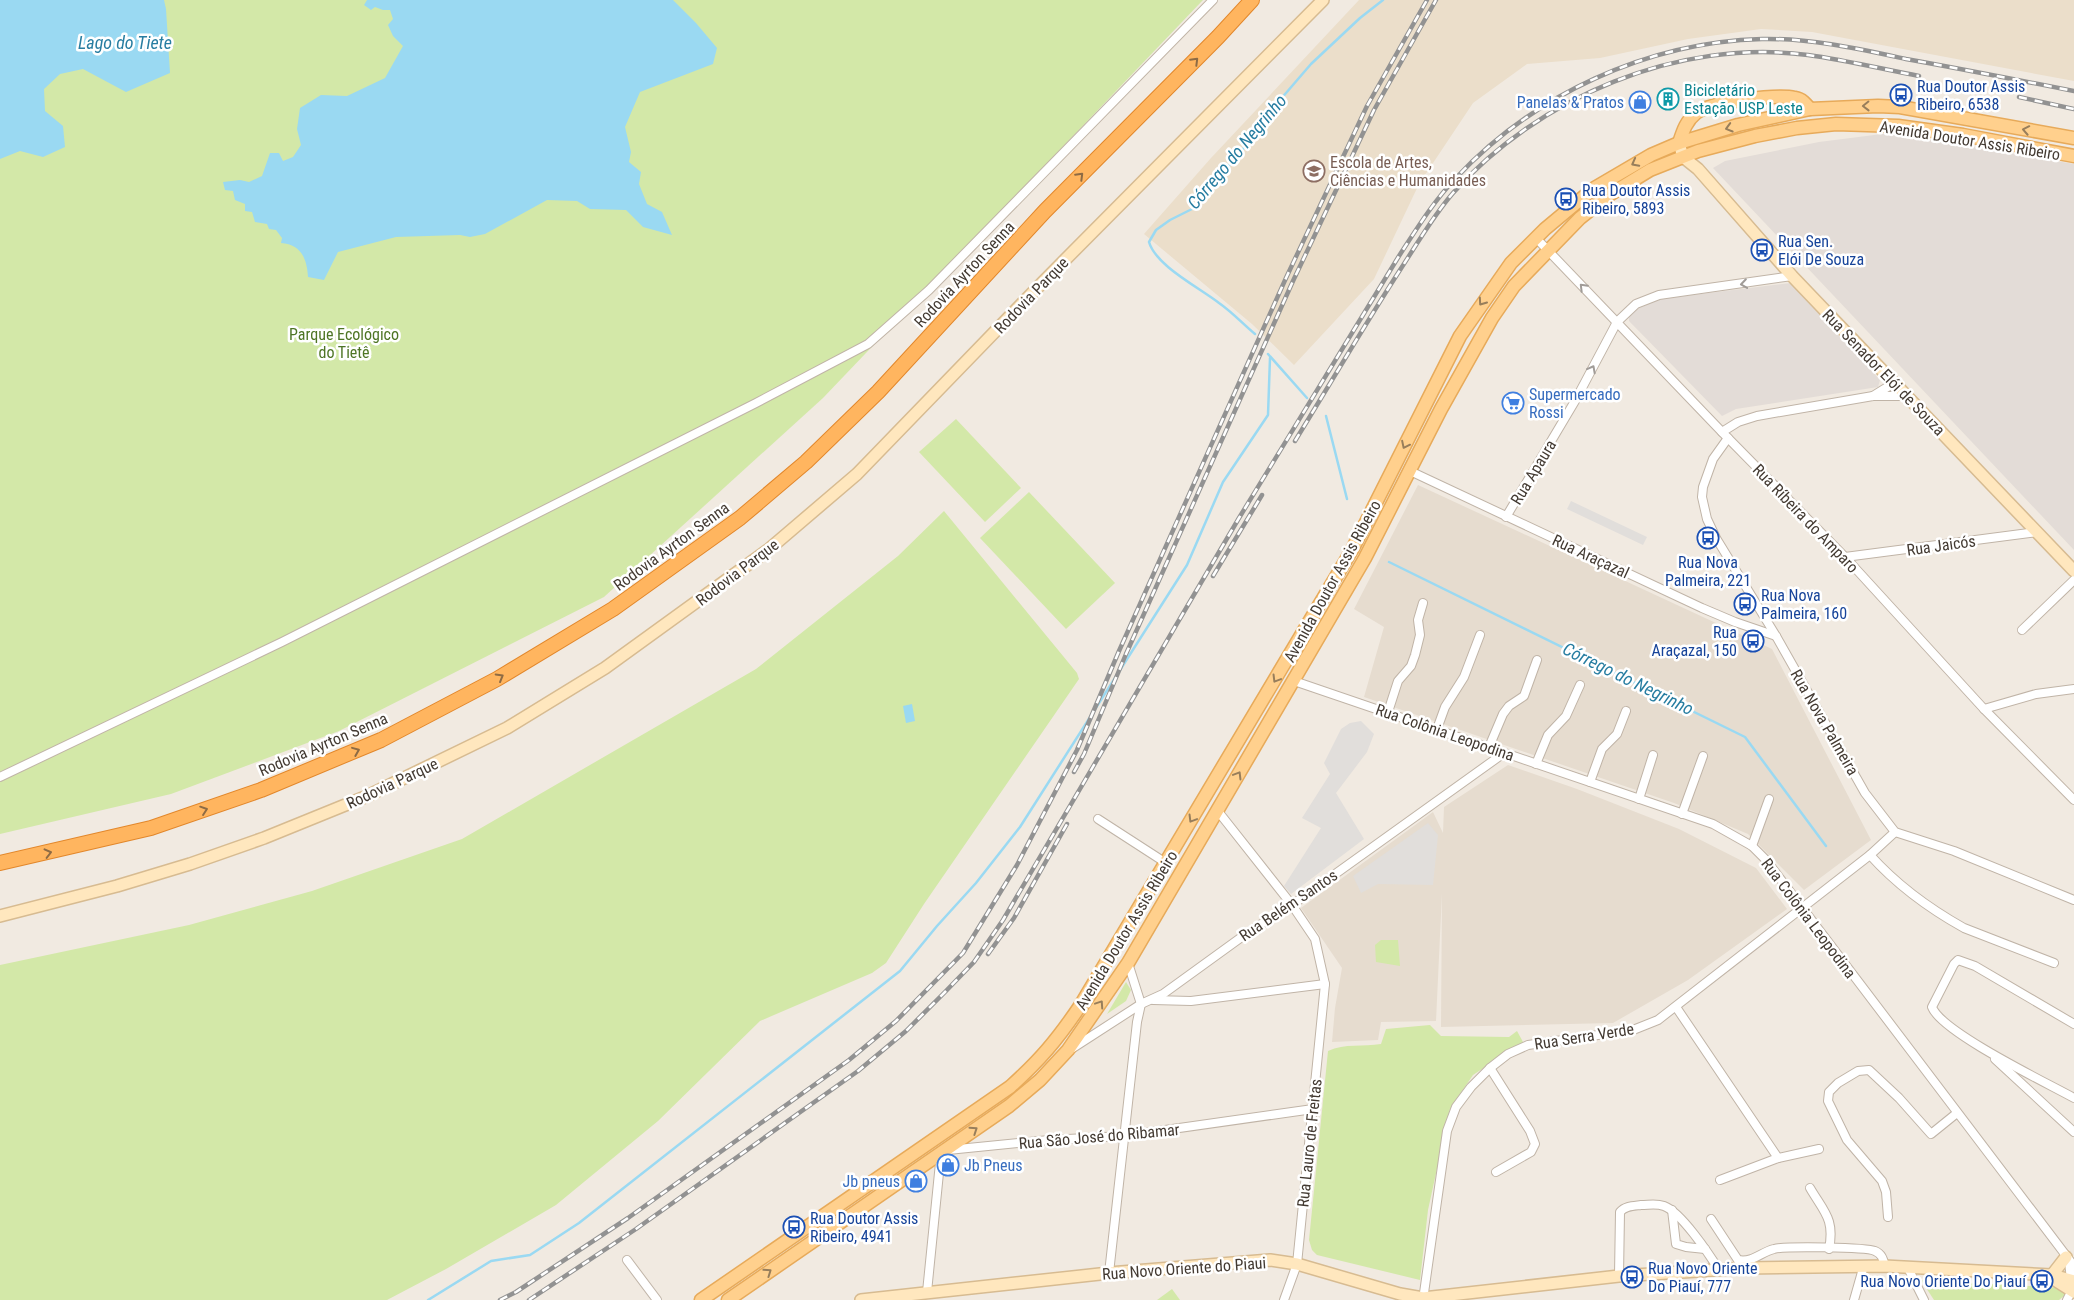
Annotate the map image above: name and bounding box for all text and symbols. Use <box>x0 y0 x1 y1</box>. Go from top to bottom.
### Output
water label: Lago do Tiete <box>78 32 172 53</box>
one-way arrow <box>1189 58 1198 67</box>
place label: Rua Doutor Assis Ribeiro, 6538 <box>1917 77 2025 114</box>
place label: Bicicletário Estação USP Leste <box>1684 81 1803 118</box>
bus stop icon: Rua Doutor Assis Ribeiro, 6538 <box>1889 83 1913 107</box>
building icon: Bicicletário Estação USP Leste <box>1656 87 1680 111</box>
water label: Córrego do Negrinho <box>1183 90 1291 213</box>
shop icon: Panelas & Pratos <box>1628 90 1652 114</box>
place label: Panelas & Pratos <box>1517 93 1624 112</box>
one-way arrow <box>1861 101 1869 112</box>
street label: Avenida Doutor Assis Ribeiro <box>1878 117 2061 164</box>
one-way arrow <box>1725 122 1733 132</box>
one-way arrow <box>2022 125 2030 135</box>
place label: Escola de Artes, Ciências e Humanidades <box>1330 153 1486 190</box>
one-way arrow <box>1632 157 1641 167</box>
school or university icon: Escola de Artes, Ciências e Humanidades <box>1302 159 1326 183</box>
one-way arrow <box>1074 173 1083 182</box>
place label: Rua Doutor Assis Ribeiro, 5893 <box>1582 181 1690 218</box>
bus stop icon: Rua Doutor Assis Ribeiro, 5893 <box>1554 187 1578 211</box>
street label: Rodovia Ayrton Senna <box>910 217 1018 331</box>
place label: Rua Sen. Elói De Souza <box>1778 232 1864 269</box>
bus stop icon: Rua Sen. Elói De Souza <box>1750 238 1774 262</box>
street label: Rodovia Parque <box>990 253 1072 337</box>
one-way arrow <box>1740 278 1748 289</box>
one-way arrow <box>1580 284 1589 293</box>
one-way arrow <box>1479 296 1488 306</box>
street label: Rua Senador Elói de Souza <box>1818 305 1949 439</box>
park label: Parque Ecológico do Tietê <box>289 325 399 362</box>
one-way arrow <box>1586 365 1596 374</box>
place label: Supermercado Rossi <box>1529 385 1621 422</box>
supermarket icon: Supermercado Rossi <box>1501 391 1525 415</box>
street label: Rua Apaura <box>1507 436 1560 508</box>
one-way arrow <box>1401 440 1411 449</box>
street label: Rua Ríbeira do Amparo <box>1749 460 1862 577</box>
street label: Avenida Doutor Assis Ribeiro <box>1280 497 1385 666</box>
street label: Rodovia Ayrton Senna <box>610 498 733 595</box>
bus stop icon: Rua Nova Palmeira, 221 <box>1696 526 1720 550</box>
street label: Rua Araçazal <box>1549 530 1632 582</box>
street label: Rua Jaicós <box>1905 531 1977 560</box>
street label: Rodovia Parque <box>692 535 782 610</box>
place label: Rua Nova Palmeira, 221 <box>1665 553 1751 590</box>
place label: Rua Nova Palmeira, 160 <box>1761 586 1847 623</box>
bus stop icon: Rua Nova Palmeira, 160 <box>1733 592 1757 616</box>
place label: Rua Araçazal, 150 <box>1652 623 1737 660</box>
bus stop icon: Rua Araçazal, 150 <box>1741 629 1765 653</box>
water label: Córrego do Negrinho <box>1559 638 1697 719</box>
street label: Rua Nova Palmeira <box>1787 666 1863 779</box>
one-way arrow <box>495 673 504 683</box>
one-way arrow <box>1273 674 1283 683</box>
street label: Rua Colônia Leopodina <box>1373 700 1517 765</box>
street label: Rodovia Ayrton Senna <box>256 709 390 780</box>
one-way arrow <box>351 747 359 757</box>
street label: Rodovia Parque <box>343 754 441 813</box>
one-way arrow <box>1232 772 1242 781</box>
one-way arrow <box>199 805 208 815</box>
one-way arrow <box>1189 813 1199 822</box>
street label: Avenida Doutor Assis Ribeiro <box>1071 847 1182 1013</box>
one-way arrow <box>43 848 52 859</box>
street label: Rua Colônia Leopodina <box>1757 855 1860 982</box>
street label: Rua Belém Santos <box>1236 866 1341 945</box>
one-way arrow <box>1094 1000 1103 1010</box>
street label: Rua Serra Verde <box>1533 1019 1635 1054</box>
street label: Rua Lauro de Freitas <box>1293 1078 1326 1208</box>
street label: Rua São José do Ribamar <box>1018 1120 1180 1153</box>
one-way arrow <box>968 1127 978 1136</box>
shop icon: Jb Pneus <box>936 1153 960 1177</box>
place label: Jb Pneus <box>964 1156 1022 1175</box>
shop icon: Jb pneus <box>904 1169 928 1193</box>
place label: Jb pneus <box>843 1172 900 1191</box>
place label: Rua Doutor Assis Ribeiro, 4941 <box>810 1209 918 1246</box>
bus stop icon: Rua Doutor Assis Ribeiro, 4941 <box>782 1215 806 1239</box>
street label: Rua Novo Oriente do Piaui <box>1101 1253 1267 1284</box>
place label: Rua Novo Oriente Do Piauí, 777 <box>1648 1259 1757 1296</box>
bus stop icon: Rua Novo Oriente Do Piauí, 777 <box>1620 1265 1644 1289</box>
one-way arrow <box>762 1269 772 1278</box>
bus stop icon: Rua Novo Oriente Do Piauí <box>2030 1269 2054 1293</box>
place label: Rua Novo Oriente Do Piauí <box>1860 1272 2027 1291</box>

